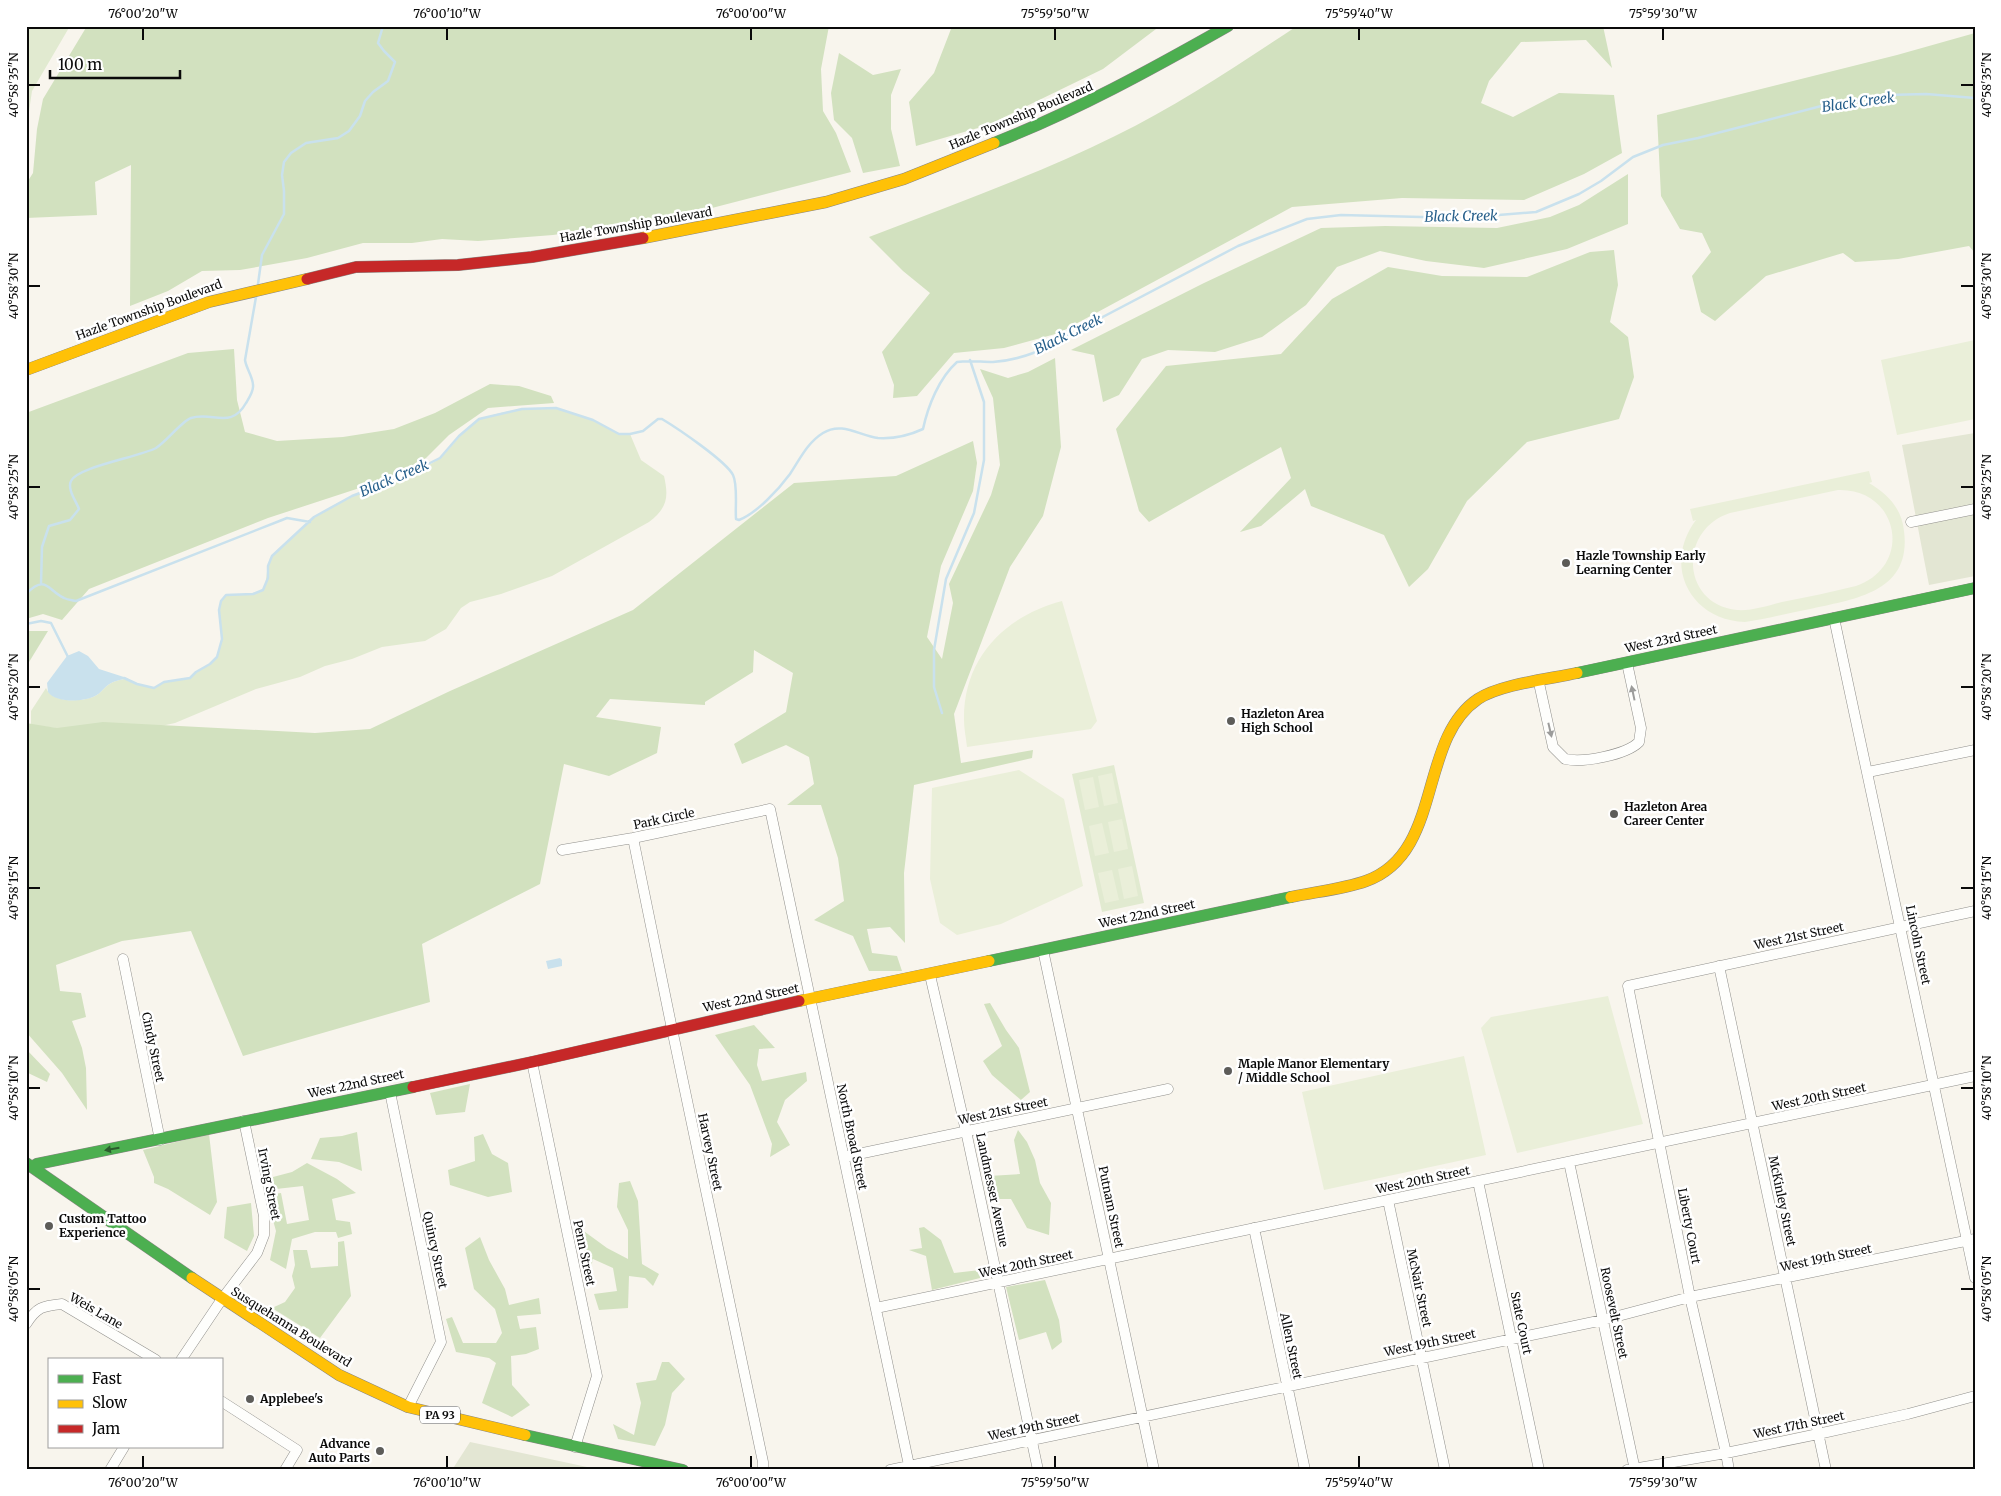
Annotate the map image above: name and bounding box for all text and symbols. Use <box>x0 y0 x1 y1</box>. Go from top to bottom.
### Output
text: 76°00'20"W <box>108 6 179 21</box>
text: 76°00'10"W <box>413 6 482 21</box>
text: 76°00'00"W <box>716 6 787 21</box>
text: 75°59'50"W <box>1021 6 1090 21</box>
text: 75°59'40"W <box>1325 6 1394 21</box>
text: 75°59'30"W <box>1629 6 1698 21</box>
scale bar <box>50 48 180 80</box>
text: 40°58'35"N <box>6 52 21 118</box>
text: 40°58'35"N <box>1979 52 1994 118</box>
text: 100 m <box>58 55 102 74</box>
street label: Hazle Township Boulevard <box>947 78 1095 153</box>
water label: Black Creek <box>1820 88 1896 116</box>
street label: Hazle Township Boulevard <box>559 204 713 245</box>
water label: Black Creek <box>1424 206 1498 226</box>
text: 40°58'30"N <box>6 252 21 319</box>
text: 40°58'30"N <box>1979 252 1994 319</box>
street label: Hazle Township Boulevard <box>74 276 224 343</box>
water label: Black Creek <box>1031 310 1105 358</box>
text: 40°58'25"N <box>6 453 21 520</box>
text: 40°58'25"N <box>1979 453 1994 520</box>
water label: Black Creek <box>357 455 432 501</box>
place label: Hazle Township Early Learning Center <box>1576 548 1707 577</box>
marker: Hazle Township Early Learning Center <box>1560 557 1572 569</box>
street label: West 23rd Street <box>1622 621 1719 656</box>
text: 40°58'20"N <box>6 653 21 720</box>
text: 40°58'20"N <box>1979 653 1994 720</box>
one-way arrow <box>1629 685 1637 700</box>
place label: Hazleton Area High School <box>1241 706 1325 735</box>
marker: Hazleton Area High School <box>1225 715 1237 727</box>
one-way arrow <box>1546 723 1554 739</box>
place label: Hazleton Area Career Center <box>1624 799 1708 828</box>
street label: Park Circle <box>632 805 696 832</box>
marker: Hazleton Area Career Center <box>1608 808 1620 820</box>
text: 40°58'15"N <box>6 855 21 920</box>
text: 40°58'15"N <box>1979 855 1994 920</box>
street label: West 22nd Street <box>1097 896 1196 931</box>
street label: Lincoln Street <box>1903 904 1934 986</box>
street label: West 21st Street <box>1752 919 1845 953</box>
street label: West 22nd Street <box>701 980 800 1015</box>
street label: Cindy Street <box>139 1011 168 1083</box>
text: 40°58'10"N <box>6 1055 21 1120</box>
text: 40°58'10"N <box>1979 1055 1994 1120</box>
place label: Maple Manor Elementary / Middle School <box>1238 1056 1390 1085</box>
marker: Maple Manor Elementary / Middle School <box>1222 1065 1234 1077</box>
street label: West 22nd Street <box>306 1066 405 1101</box>
street label: West 20th Street <box>1770 1079 1867 1114</box>
street label: North Broad Street <box>834 1082 871 1192</box>
street label: West 21st Street <box>956 1094 1049 1128</box>
street label: Harvey Street <box>695 1112 726 1192</box>
street label: Landmesser Avenue <box>973 1132 1012 1248</box>
one-way arrow <box>103 1145 119 1153</box>
street label: Irving Street <box>255 1147 284 1221</box>
street label: McKinley Street <box>1766 1154 1799 1248</box>
street label: West 20th Street <box>1374 1162 1471 1197</box>
street label: Putnam Street <box>1095 1165 1128 1250</box>
street label: Liberty Court <box>1675 1187 1704 1265</box>
street label: Quincy Street <box>420 1210 451 1290</box>
place label: Custom Tattoo Experience <box>59 1211 146 1240</box>
street label: Penn Street <box>570 1219 599 1287</box>
marker: Custom Tattoo Experience <box>43 1220 55 1232</box>
street label: West 19th Street <box>1778 1240 1873 1275</box>
street label: West 20th Street <box>977 1246 1074 1281</box>
street label: McNair Street <box>1404 1247 1435 1329</box>
text: 40°58'05"N <box>6 1255 21 1322</box>
text: 40°58'05"N <box>1979 1255 1994 1322</box>
street label: Roosevelt Street <box>1597 1266 1632 1360</box>
street label: Susquehanna Boulevard <box>228 1283 354 1370</box>
street label: Weis Lane <box>66 1289 125 1332</box>
street label: State Court <box>1508 1290 1536 1356</box>
street label: Allen Street <box>1277 1310 1306 1381</box>
street label: West 19th Street <box>1382 1325 1477 1360</box>
legend <box>48 1358 222 1448</box>
text: Fast <box>92 1369 122 1388</box>
place label: Applebee's <box>259 1391 323 1406</box>
text: Slow <box>92 1393 127 1412</box>
marker: Applebee's <box>244 1393 256 1405</box>
road number: PA 93 <box>420 1406 460 1424</box>
street label: West 17th Street <box>1751 1408 1846 1442</box>
street label: West 19th Street <box>986 1409 1081 1444</box>
text: Jam <box>91 1419 120 1438</box>
place label: Advance Auto Parts <box>308 1436 371 1465</box>
marker: Advance Auto Parts <box>374 1445 386 1457</box>
text: 76°00'20"W <box>108 1475 179 1490</box>
text: 76°00'10"W <box>413 1475 482 1490</box>
text: 76°00'00"W <box>716 1475 787 1490</box>
text: 75°59'50"W <box>1021 1475 1090 1490</box>
text: 75°59'40"W <box>1325 1475 1394 1490</box>
text: 75°59'30"W <box>1629 1475 1698 1490</box>

